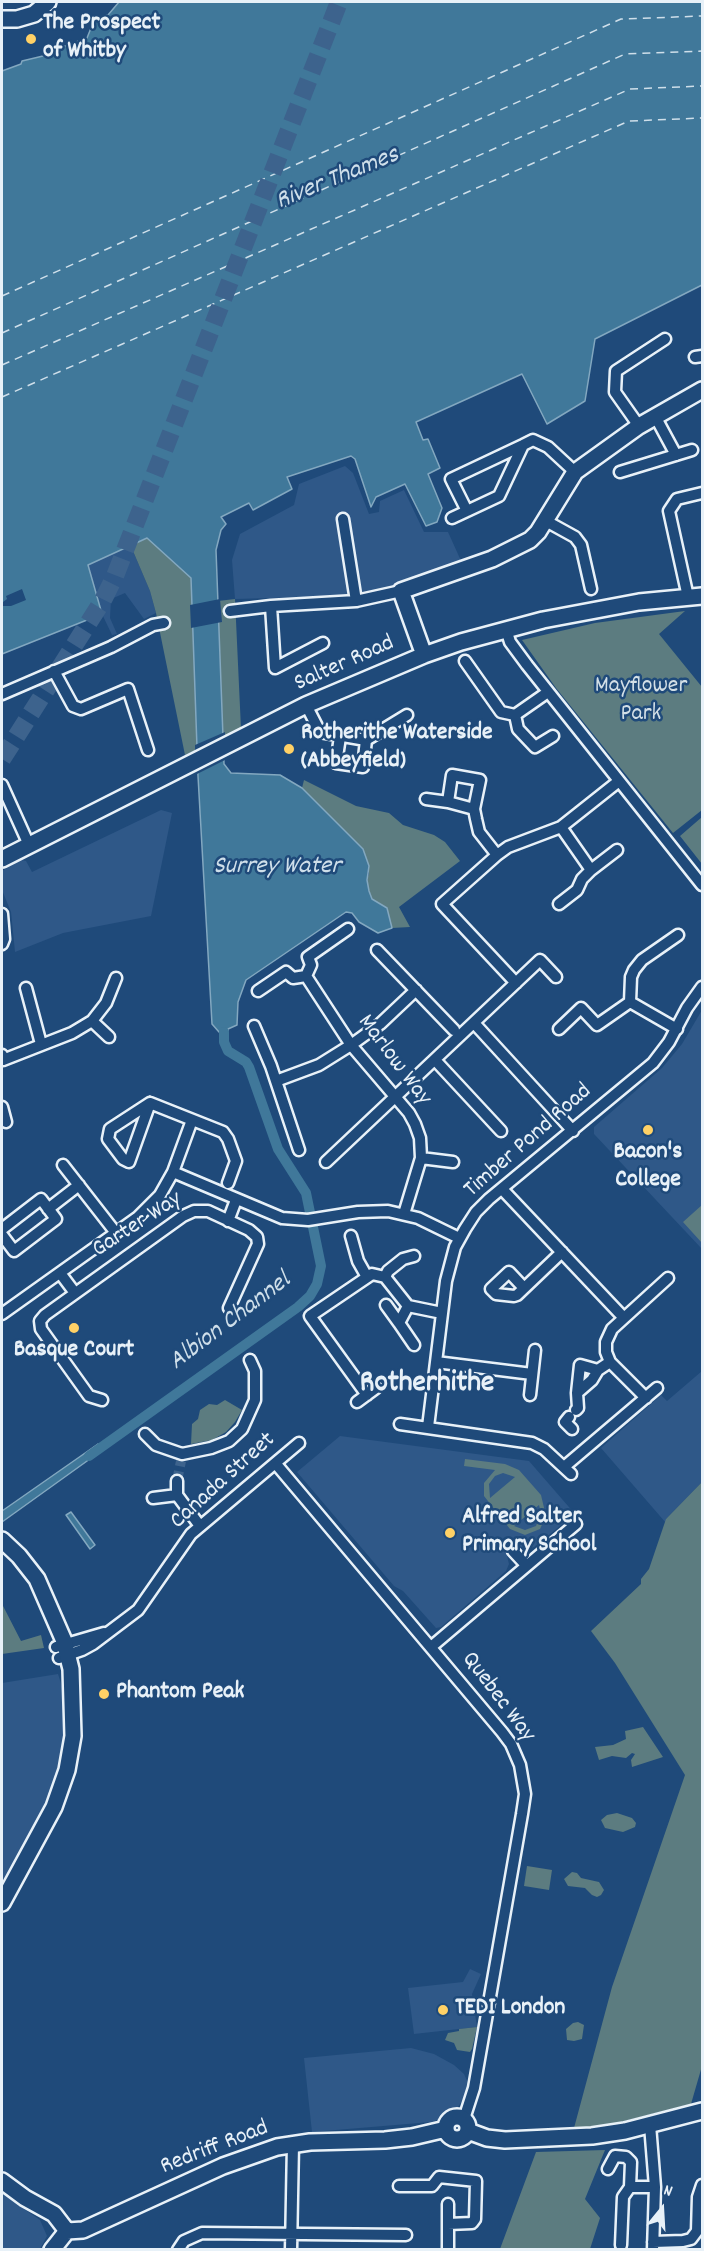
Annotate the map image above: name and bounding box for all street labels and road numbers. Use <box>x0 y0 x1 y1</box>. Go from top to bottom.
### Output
street label: Salter Road <box>291 630 399 700</box>
street label: Marlow Way <box>350 1010 436 1112</box>
street label: Timber Pond Road <box>459 1079 599 1205</box>
street label: Garter Way <box>88 1186 188 1266</box>
street label: Canada Street <box>165 1427 283 1537</box>
street label: Quebec Way <box>454 1647 540 1749</box>
street label: Redriff Road <box>157 2115 273 2183</box>

